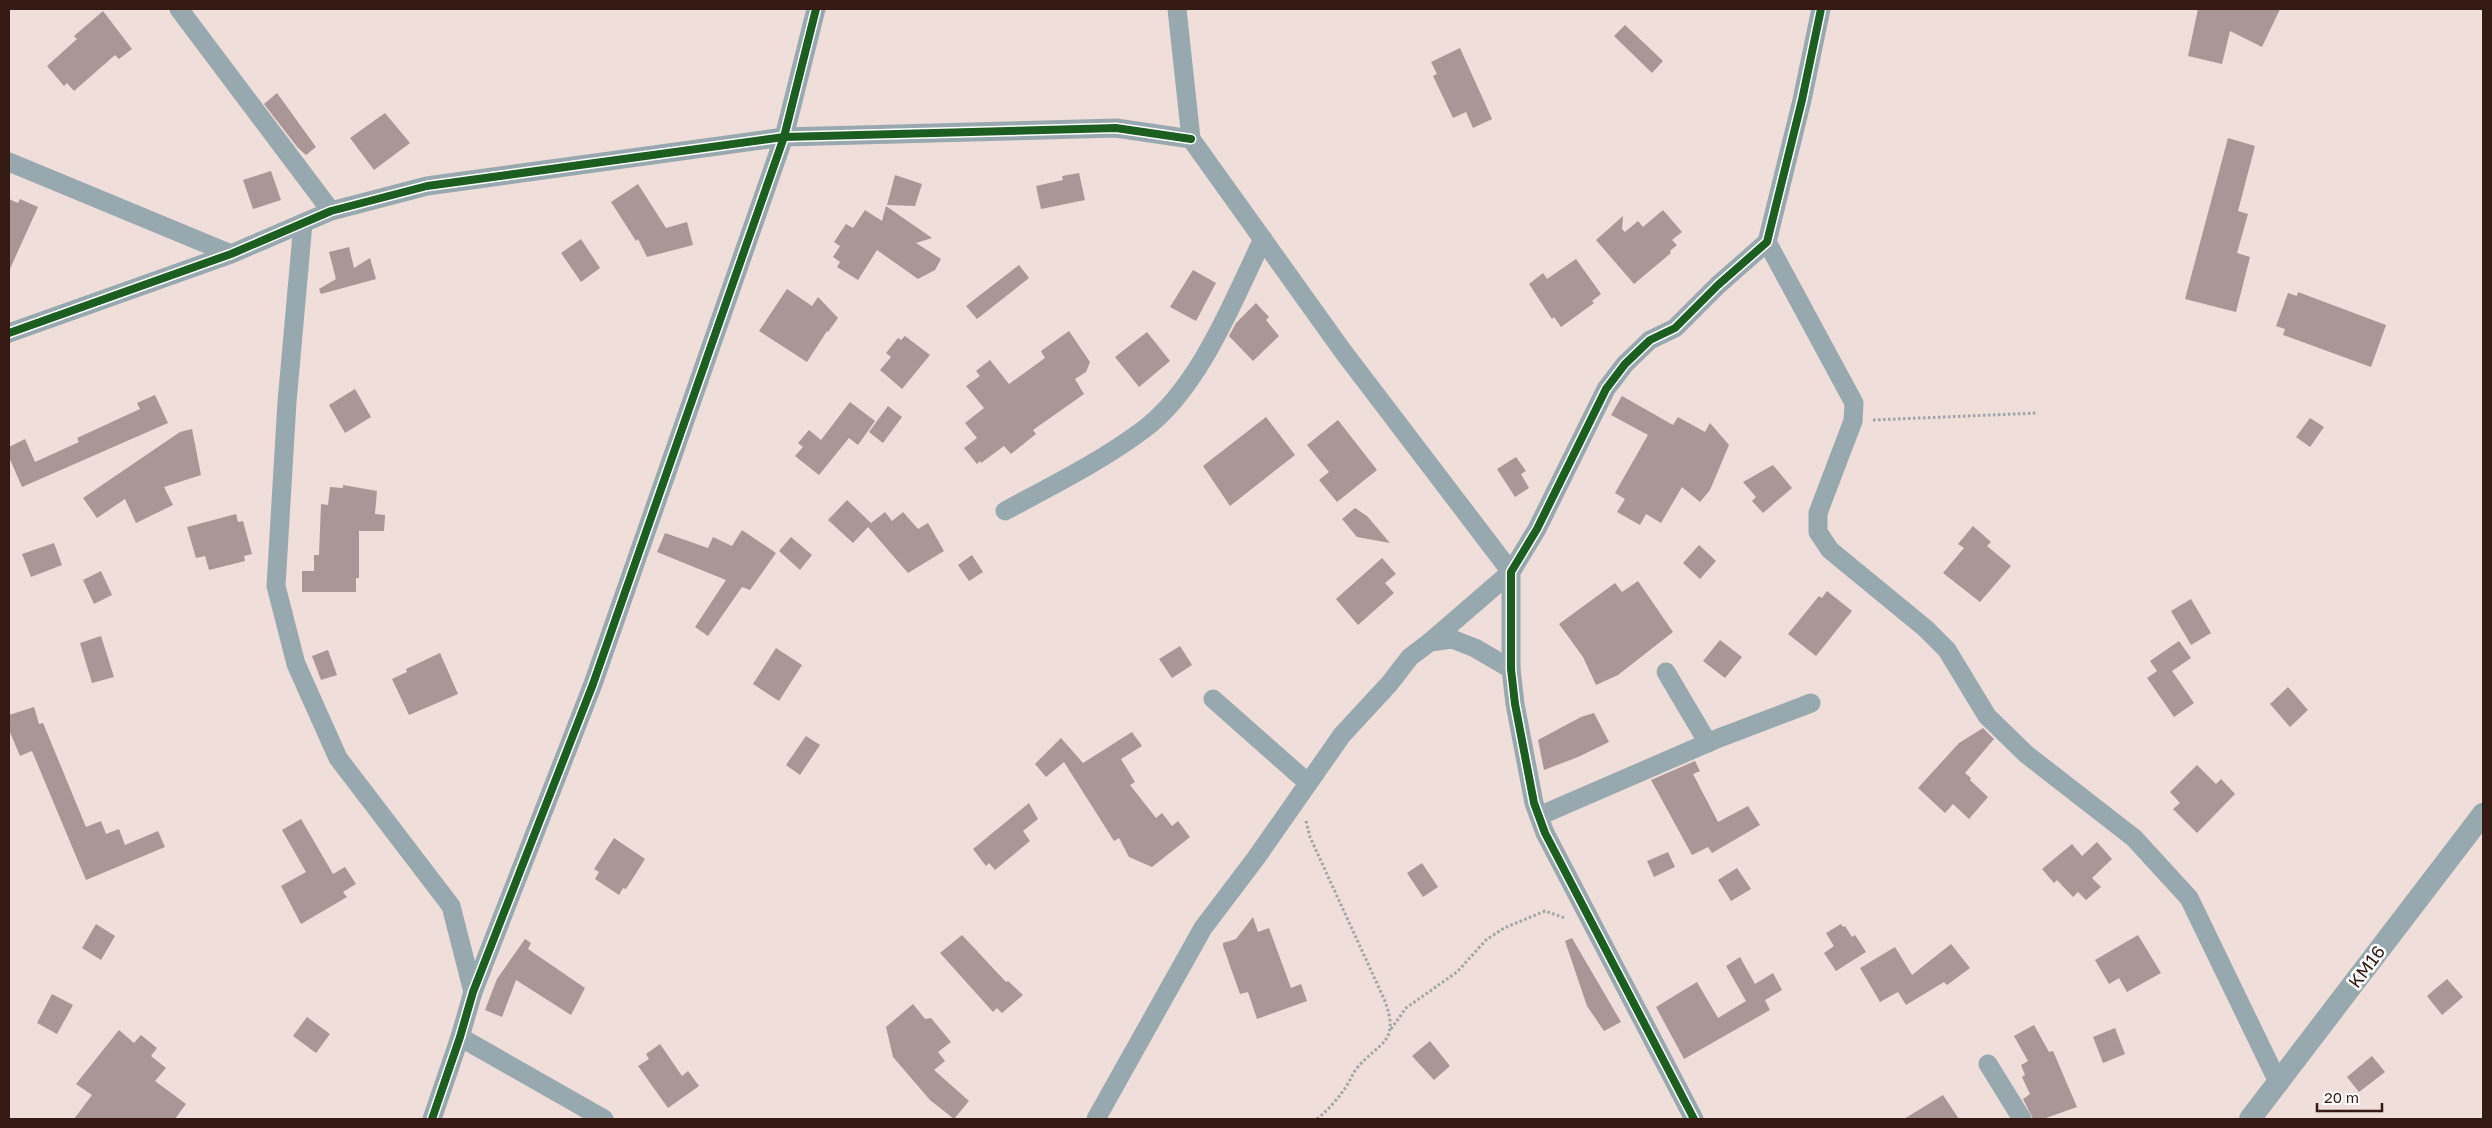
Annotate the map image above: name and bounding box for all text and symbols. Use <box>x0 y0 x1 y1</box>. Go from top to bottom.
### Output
street label: KM16 <box>2343 941 2389 992</box>
scale bar <box>2317 1080 2382 1112</box>
text: 20 m <box>2324 1088 2359 1106</box>

